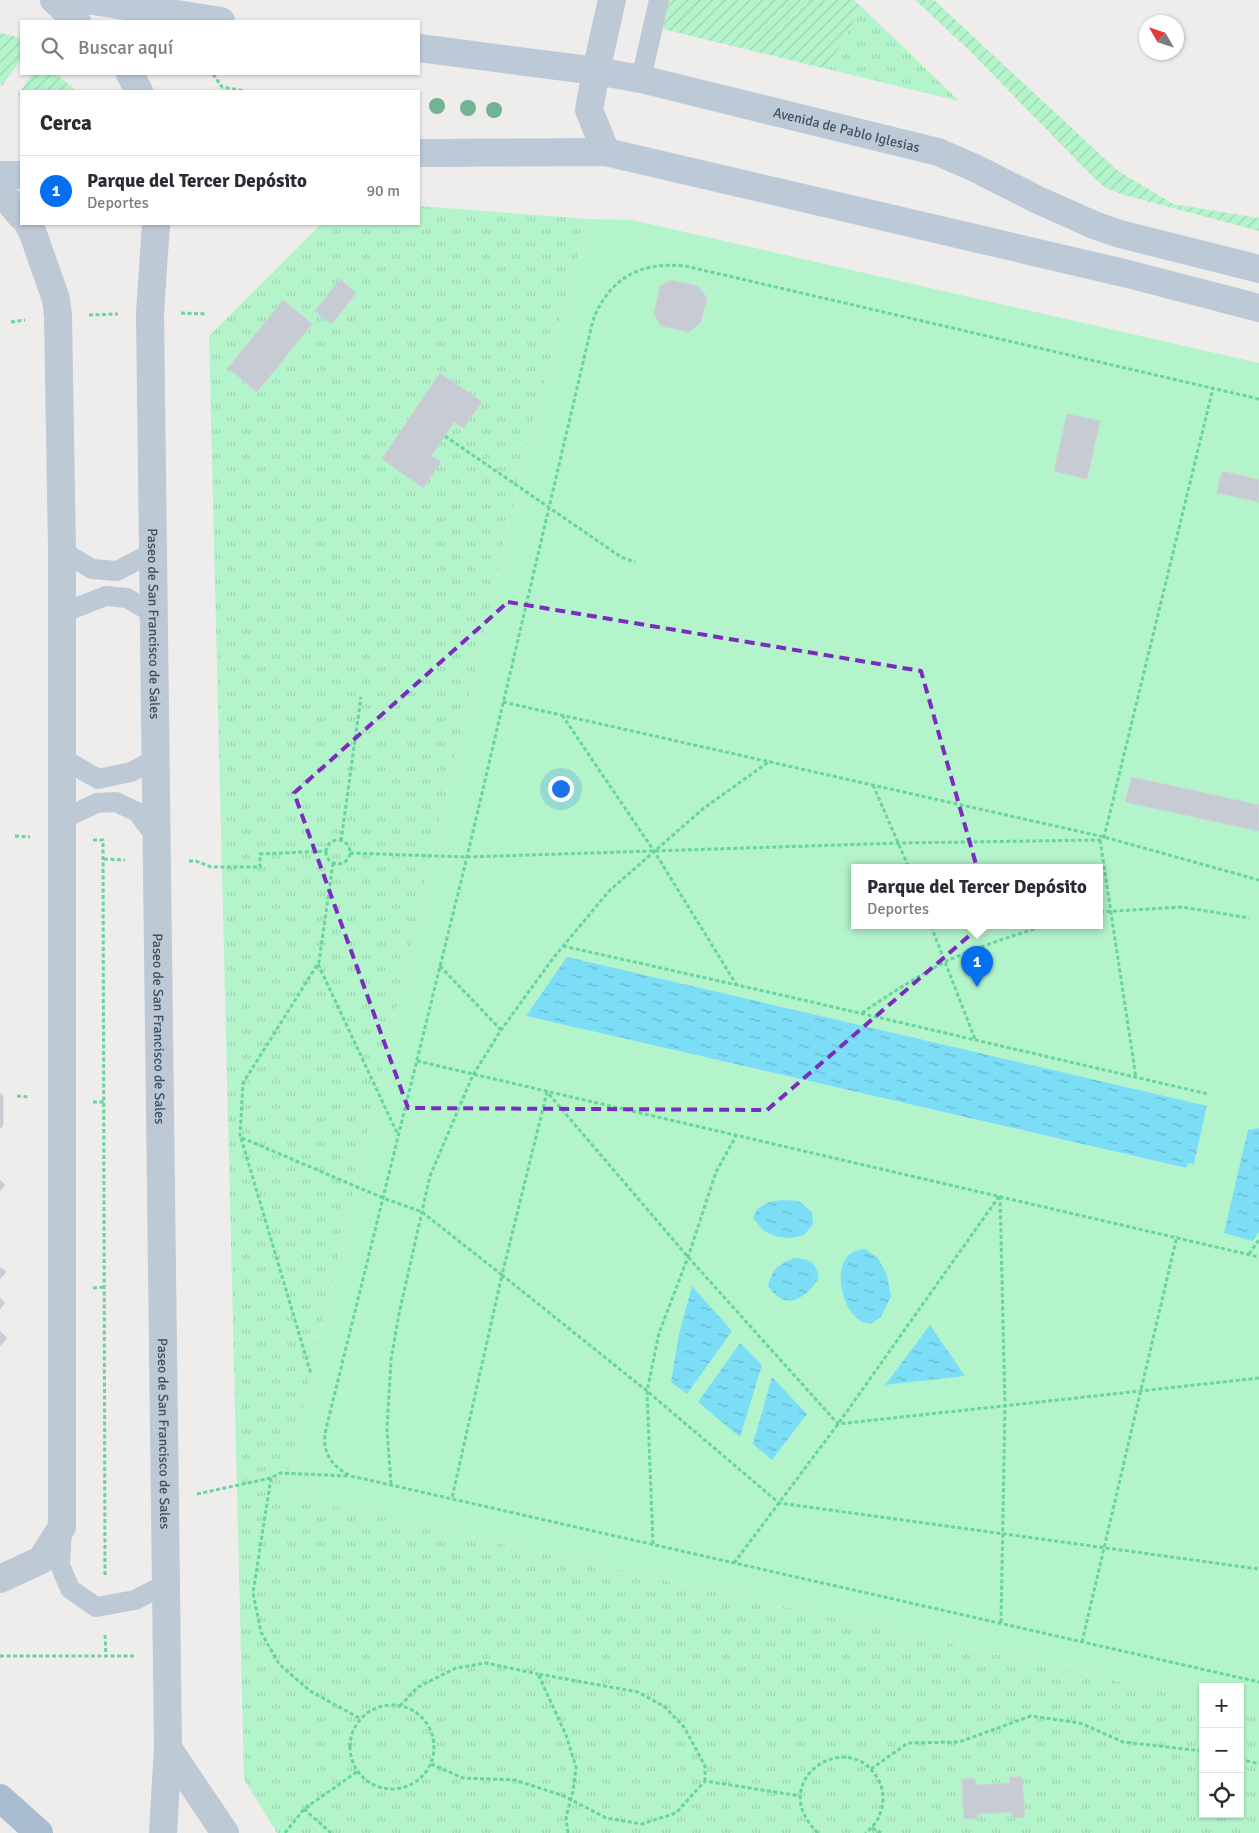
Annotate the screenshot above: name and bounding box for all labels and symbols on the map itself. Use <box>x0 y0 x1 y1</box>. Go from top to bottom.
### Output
north arrow <box>1139 15 1184 60</box>
street label: Avenida de Pablo Iglesias <box>772 104 922 156</box>
street label: Paseo de San Francisco de Sales <box>144 528 163 720</box>
your location <box>548 776 574 802</box>
street label: Paseo de San Francisco de Sales <box>149 933 168 1125</box>
pin: 1 <box>961 946 993 987</box>
street label: Paseo de San Francisco de Sales <box>154 1338 173 1529</box>

